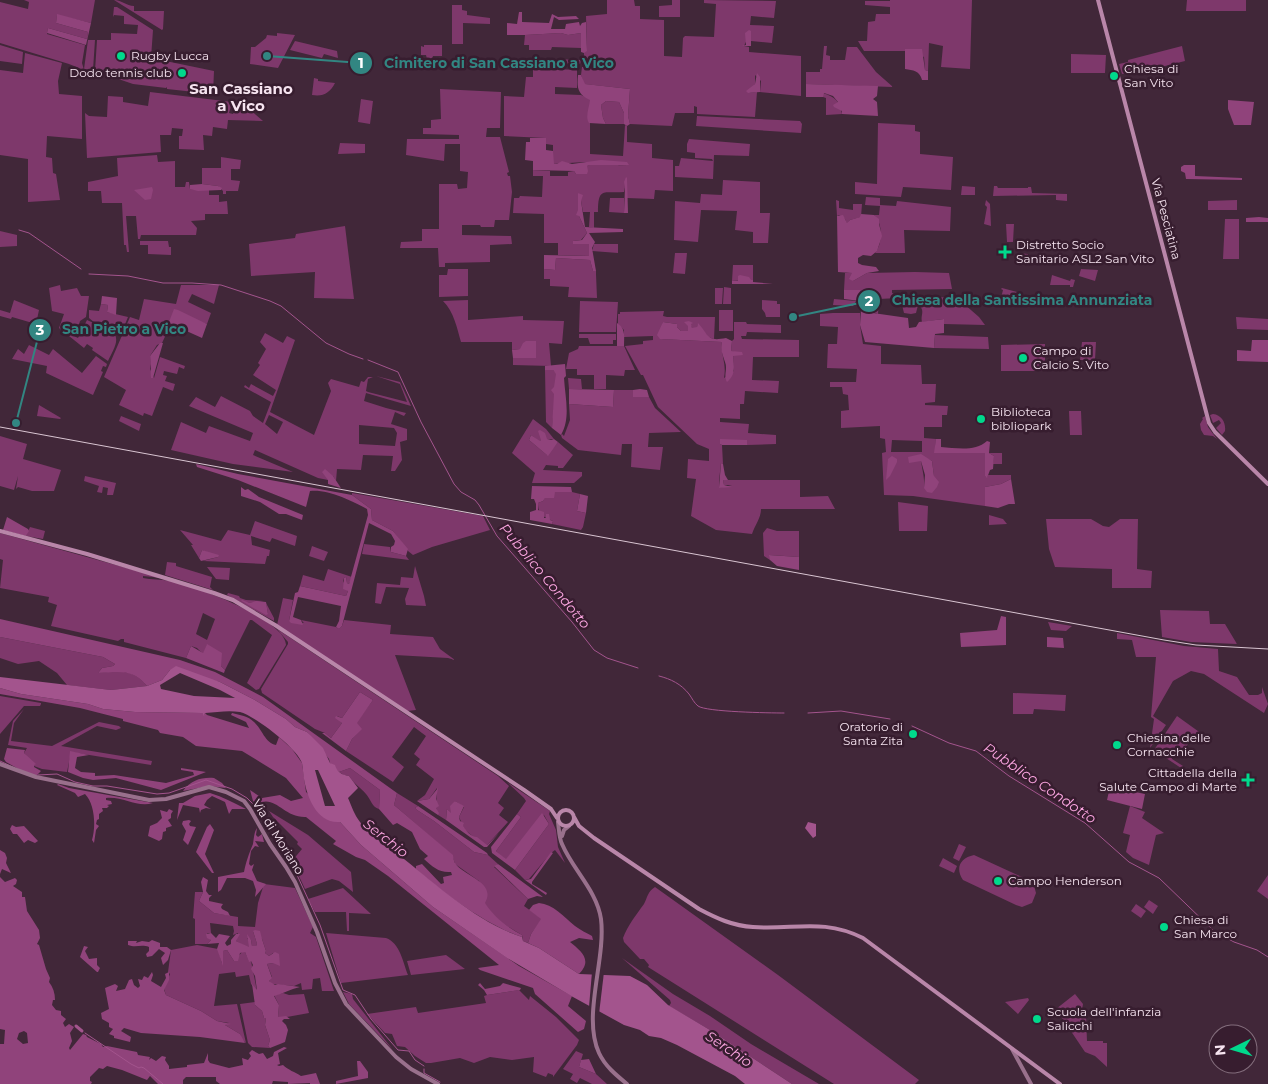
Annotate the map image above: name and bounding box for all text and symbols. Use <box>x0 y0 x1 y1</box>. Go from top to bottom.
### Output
place label: Rugby Lucca <box>131 48 209 63</box>
callout: Cimitero di San Cassiano a Vico <box>349 48 624 77</box>
marker: Rugby Lucca <box>115 50 127 62</box>
text: 1 <box>358 53 364 72</box>
text: Cimitero di San Cassiano a Vico <box>384 54 614 72</box>
place label: Chiesa di San Vito <box>1124 61 1179 90</box>
place label: Dodo tennis club <box>69 65 172 80</box>
marker: Dodo tennis club <box>176 67 188 79</box>
marker: Chiesa di San Vito <box>1108 70 1120 82</box>
district label: San Cassiano a Vico <box>189 79 293 115</box>
street label: Via Pesciatina <box>1148 177 1185 261</box>
place label: Distretto Socio Sanitario ASL2 San Vito <box>1016 237 1154 266</box>
marker: Distretto Socio Sanitario ASL2 San Vito <box>998 245 1012 259</box>
callout: Chiesa della Santissima Annunziata <box>857 286 1162 315</box>
text: 2 <box>865 291 874 310</box>
text: Chiesa della Santissima Annunziata <box>892 291 1152 309</box>
callout: San Pietro a Vico <box>27 315 196 344</box>
text: 3 <box>35 320 45 339</box>
text: San Pietro a Vico <box>62 320 186 338</box>
place label: Campo di Calcio S. Vito <box>1033 343 1109 372</box>
marker: Campo di Calcio S. Vito <box>1017 352 1029 364</box>
place label: Biblioteca bibliopark <box>991 404 1052 433</box>
marker: Biblioteca bibliopark <box>975 413 987 425</box>
water label: Pubblico Condotto <box>496 520 595 633</box>
place label: Oratorio di Santa Zita <box>839 719 903 748</box>
marker: Oratorio di Santa Zita <box>907 728 919 740</box>
place label: Chiesina delle Cornacchie <box>1127 730 1211 759</box>
water label: Pubblico Condotto <box>980 739 1100 828</box>
marker: Chiesina delle Cornacchie <box>1111 739 1123 751</box>
place label: Cittadella della Salute Campo di Marte <box>1099 765 1237 794</box>
marker: Cittadella della Salute Campo di Marte <box>1241 773 1255 787</box>
street label: Via di Moriano <box>249 796 308 877</box>
water label: Serchio <box>360 815 412 861</box>
place label: Campo Henderson <box>1008 873 1122 888</box>
marker: Campo Henderson <box>992 875 1004 887</box>
place label: Chiesa di San Marco <box>1174 912 1237 941</box>
marker: Chiesa di San Marco <box>1158 921 1170 933</box>
place label: Scuola dell'infanzia Salicchi <box>1047 1004 1161 1033</box>
marker: Scuola dell'infanzia Salicchi <box>1031 1013 1043 1025</box>
north arrow <box>1208 1024 1258 1074</box>
water label: Serchio <box>702 1027 756 1071</box>
text: N <box>1211 1044 1230 1057</box>

